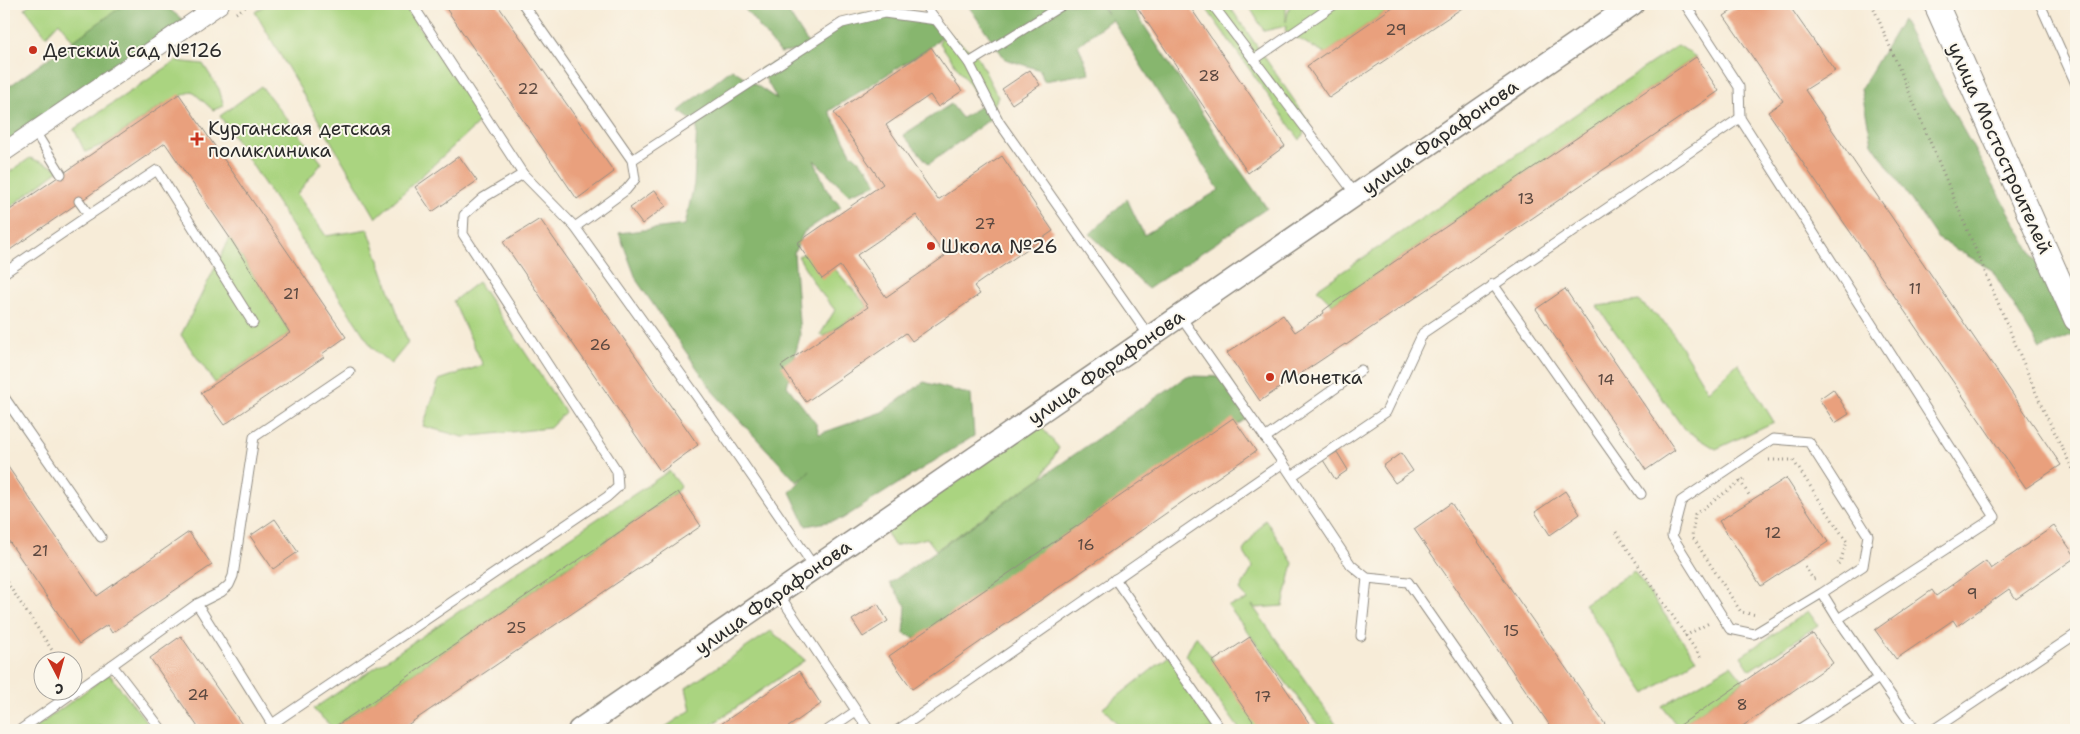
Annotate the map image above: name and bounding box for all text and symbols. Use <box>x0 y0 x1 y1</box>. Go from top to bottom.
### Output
house number: 29 <box>1385 19 1407 40</box>
place label: Детский сад №126 <box>43 38 222 63</box>
street label: улица Мостостроителей <box>1942 38 2058 258</box>
marker: Детский сад №126 <box>27 44 39 56</box>
house number: 28 <box>1198 65 1220 86</box>
street label: улица Фарафонова <box>1357 74 1523 200</box>
house number: 22 <box>517 78 539 99</box>
place label: Курганская детская поликлиника <box>208 116 391 163</box>
marker: Курганская детская поликлиника <box>190 132 204 146</box>
house number: 13 <box>1517 188 1535 209</box>
house number: 27 <box>974 213 996 234</box>
place label: Школа №26 <box>941 234 1058 259</box>
marker: Школа №26 <box>925 240 937 252</box>
house number: 11 <box>1909 278 1921 299</box>
house number: 21 <box>282 283 300 304</box>
street label: улица Фарафонова <box>1023 304 1189 430</box>
house number: 26 <box>589 334 611 355</box>
place label: Монетка <box>1280 365 1363 390</box>
house number: 14 <box>1597 369 1615 390</box>
marker: Монетка <box>1264 371 1276 383</box>
house number: 12 <box>1764 522 1782 543</box>
street label: улица Фарафонова <box>690 534 856 660</box>
house number: 16 <box>1077 534 1095 555</box>
house number: 21 <box>31 540 49 561</box>
house number: 9 <box>1966 583 1978 604</box>
house number: 25 <box>506 617 526 638</box>
house number: 15 <box>1503 620 1519 641</box>
north arrow <box>32 652 82 702</box>
text: С <box>54 680 65 698</box>
house number: 24 <box>187 684 209 705</box>
house number: 17 <box>1254 686 1272 707</box>
house number: 8 <box>1736 694 1748 715</box>

